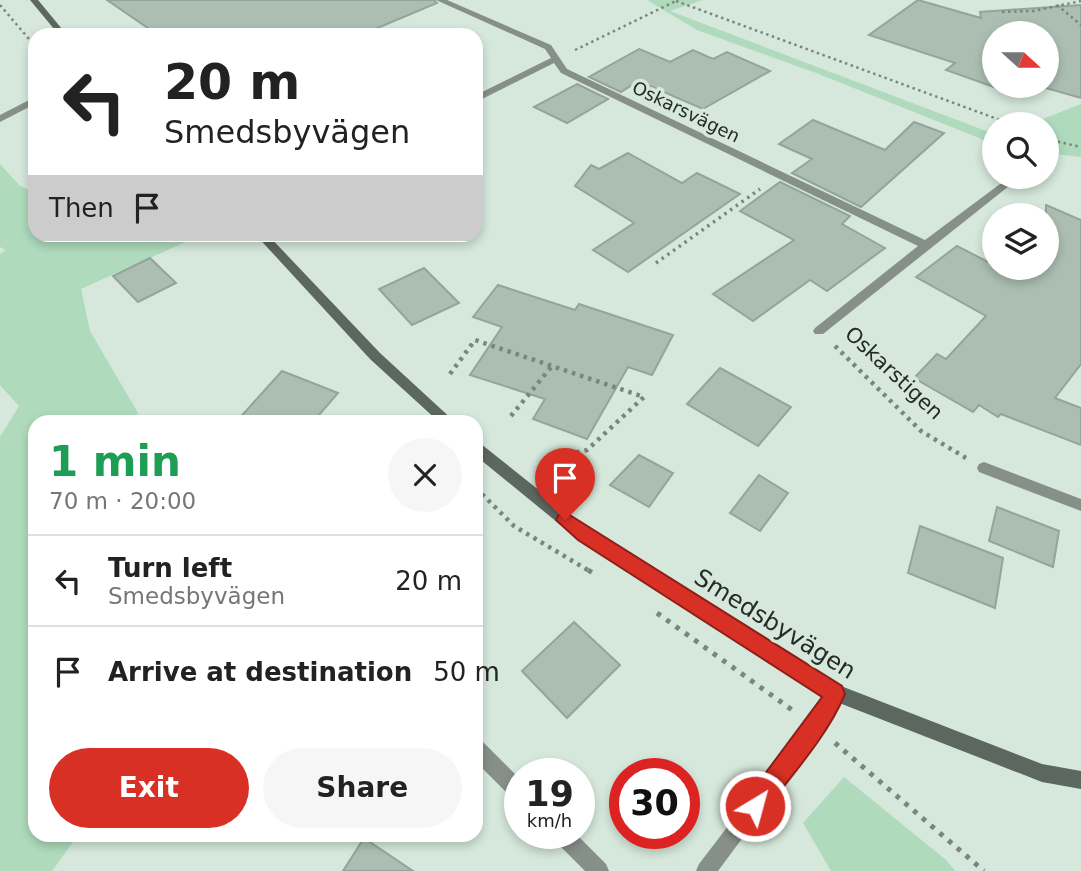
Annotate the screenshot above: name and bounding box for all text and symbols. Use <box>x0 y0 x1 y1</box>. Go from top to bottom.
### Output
north arrow <box>982 21 1059 98</box>
map controls <box>982 21 1059 280</box>
text: 20 m <box>164 54 300 111</box>
icon: left <box>49 56 140 147</box>
street label: Oskarsvägen <box>629 76 743 147</box>
button: search <box>982 112 1059 189</box>
text: Smedsbyvägen <box>164 113 410 151</box>
icon: arrive <box>128 189 166 227</box>
text: Then <box>49 193 114 223</box>
button: layers <box>982 203 1059 280</box>
street label: Oskarstigen <box>840 321 948 425</box>
text: 1 min <box>49 437 181 486</box>
button: close <box>388 438 462 512</box>
pin <box>535 448 595 520</box>
icon: arrive <box>546 459 584 497</box>
text: 70 m · 20:00 <box>49 488 196 514</box>
text: Turn left <box>108 553 232 583</box>
icon: left <box>49 562 87 600</box>
street label: Smedsbyvägen <box>689 563 861 685</box>
text: 20 m <box>395 566 462 596</box>
text: Smedsbyvägen <box>108 583 285 609</box>
icon: arrive <box>49 653 87 691</box>
text: Arrive at destination <box>108 657 412 687</box>
text: 50 m <box>433 657 500 687</box>
button: Exit <box>49 748 249 828</box>
button: Share <box>263 748 462 828</box>
speed limit sign: 30 <box>609 758 700 849</box>
position arrow <box>718 769 792 843</box>
text: 19 <box>525 774 574 814</box>
text: km/h <box>527 810 572 831</box>

